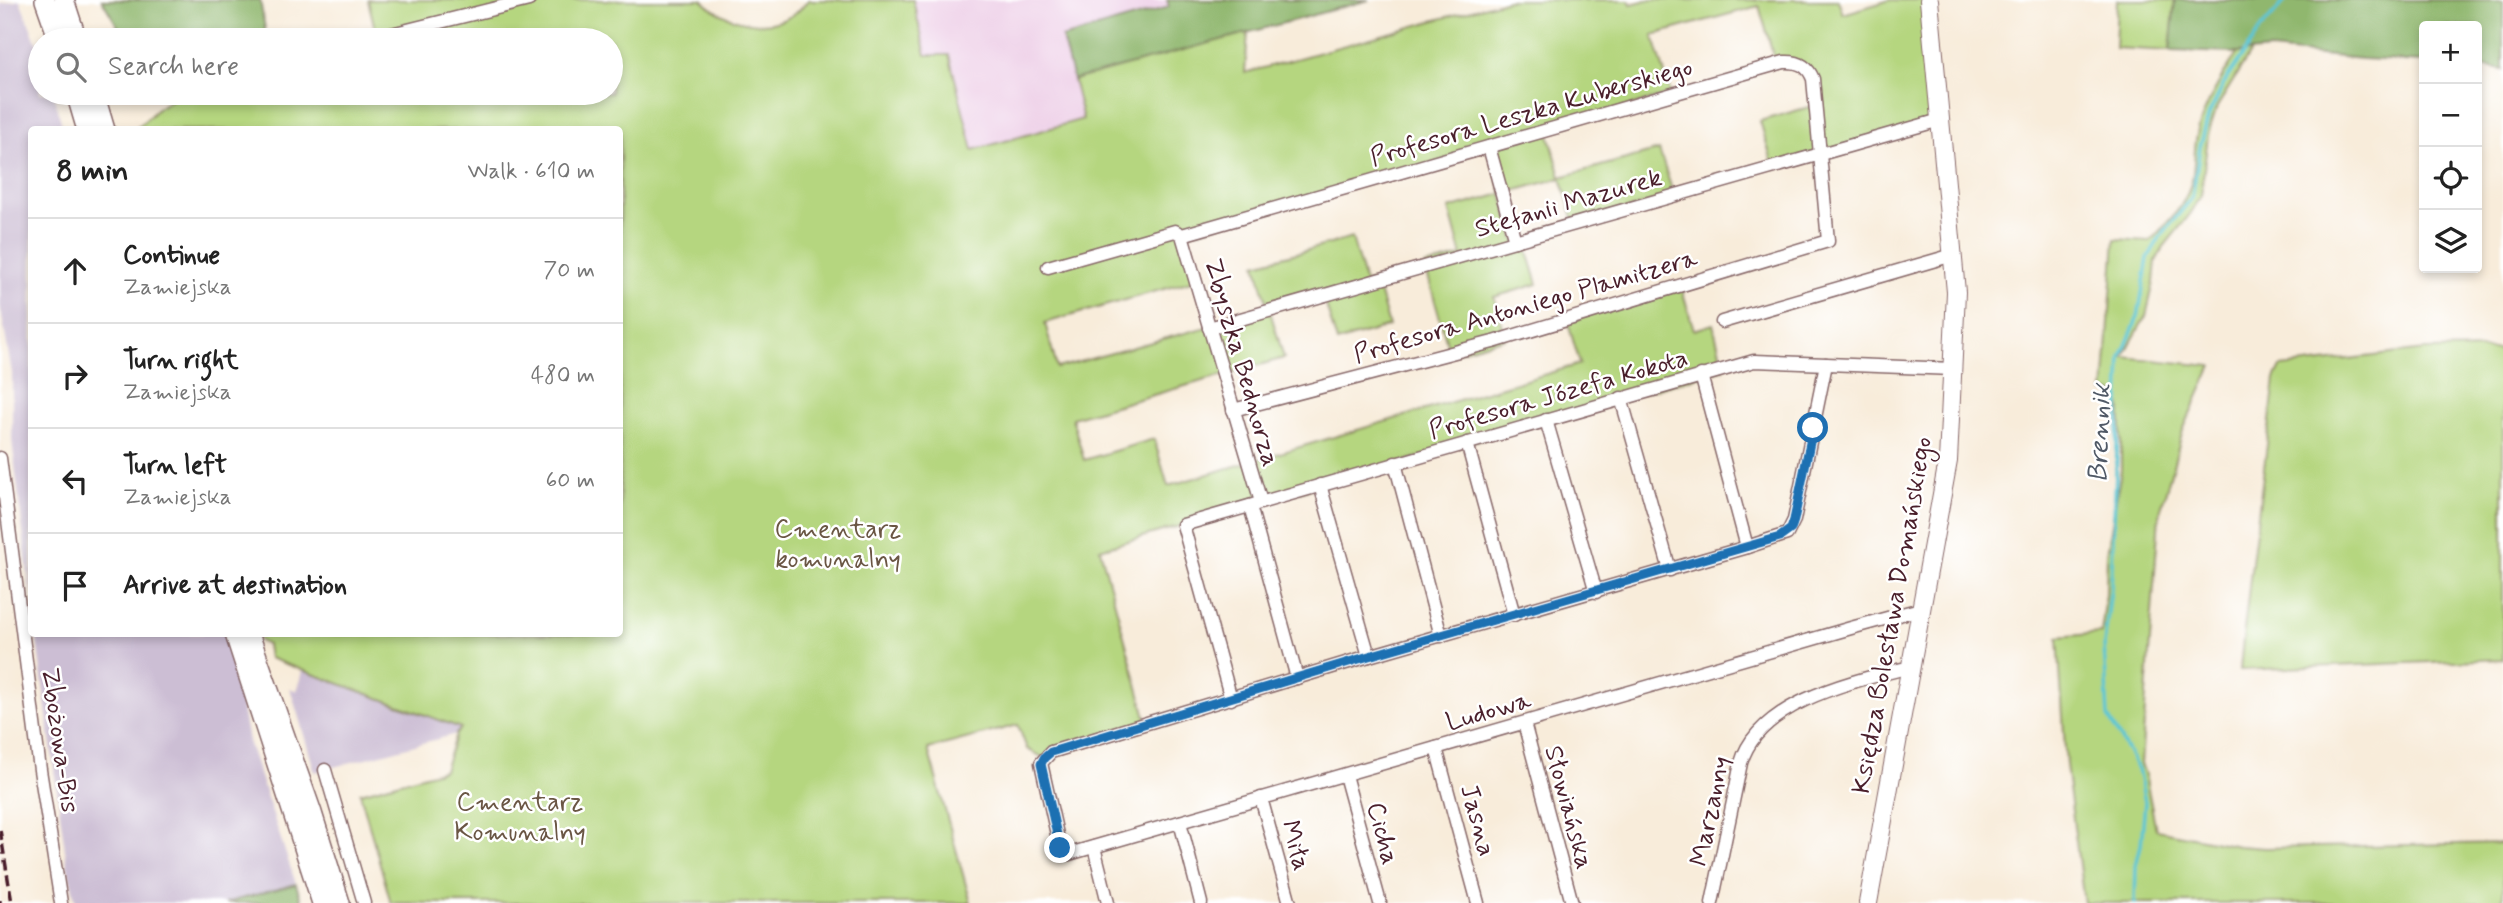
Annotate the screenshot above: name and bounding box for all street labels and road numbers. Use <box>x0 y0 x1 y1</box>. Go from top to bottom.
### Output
street label: Profesora Leszka Kuberskiego <box>1366 51 1697 175</box>
street label: Stefanii Mazurek <box>1471 161 1666 247</box>
street label: Profesora Antoniego Plamitzera <box>1350 241 1702 372</box>
street label: Zbyszka Bednorza <box>1195 255 1287 471</box>
street label: Profesora Józefa Kokota <box>1425 342 1692 448</box>
street label: Księdza Bolesława Domańskiego <box>1845 434 1943 797</box>
street label: Zbożowa-Bis <box>32 665 86 815</box>
street label: Ludowa <box>1442 684 1535 740</box>
street label: Słowiańska <box>1535 742 1601 873</box>
street label: Marzanny <box>1683 753 1739 870</box>
street label: Jasna <box>1451 781 1503 860</box>
street label: Cicha <box>1357 799 1407 868</box>
street label: Miła <box>1272 817 1318 874</box>

